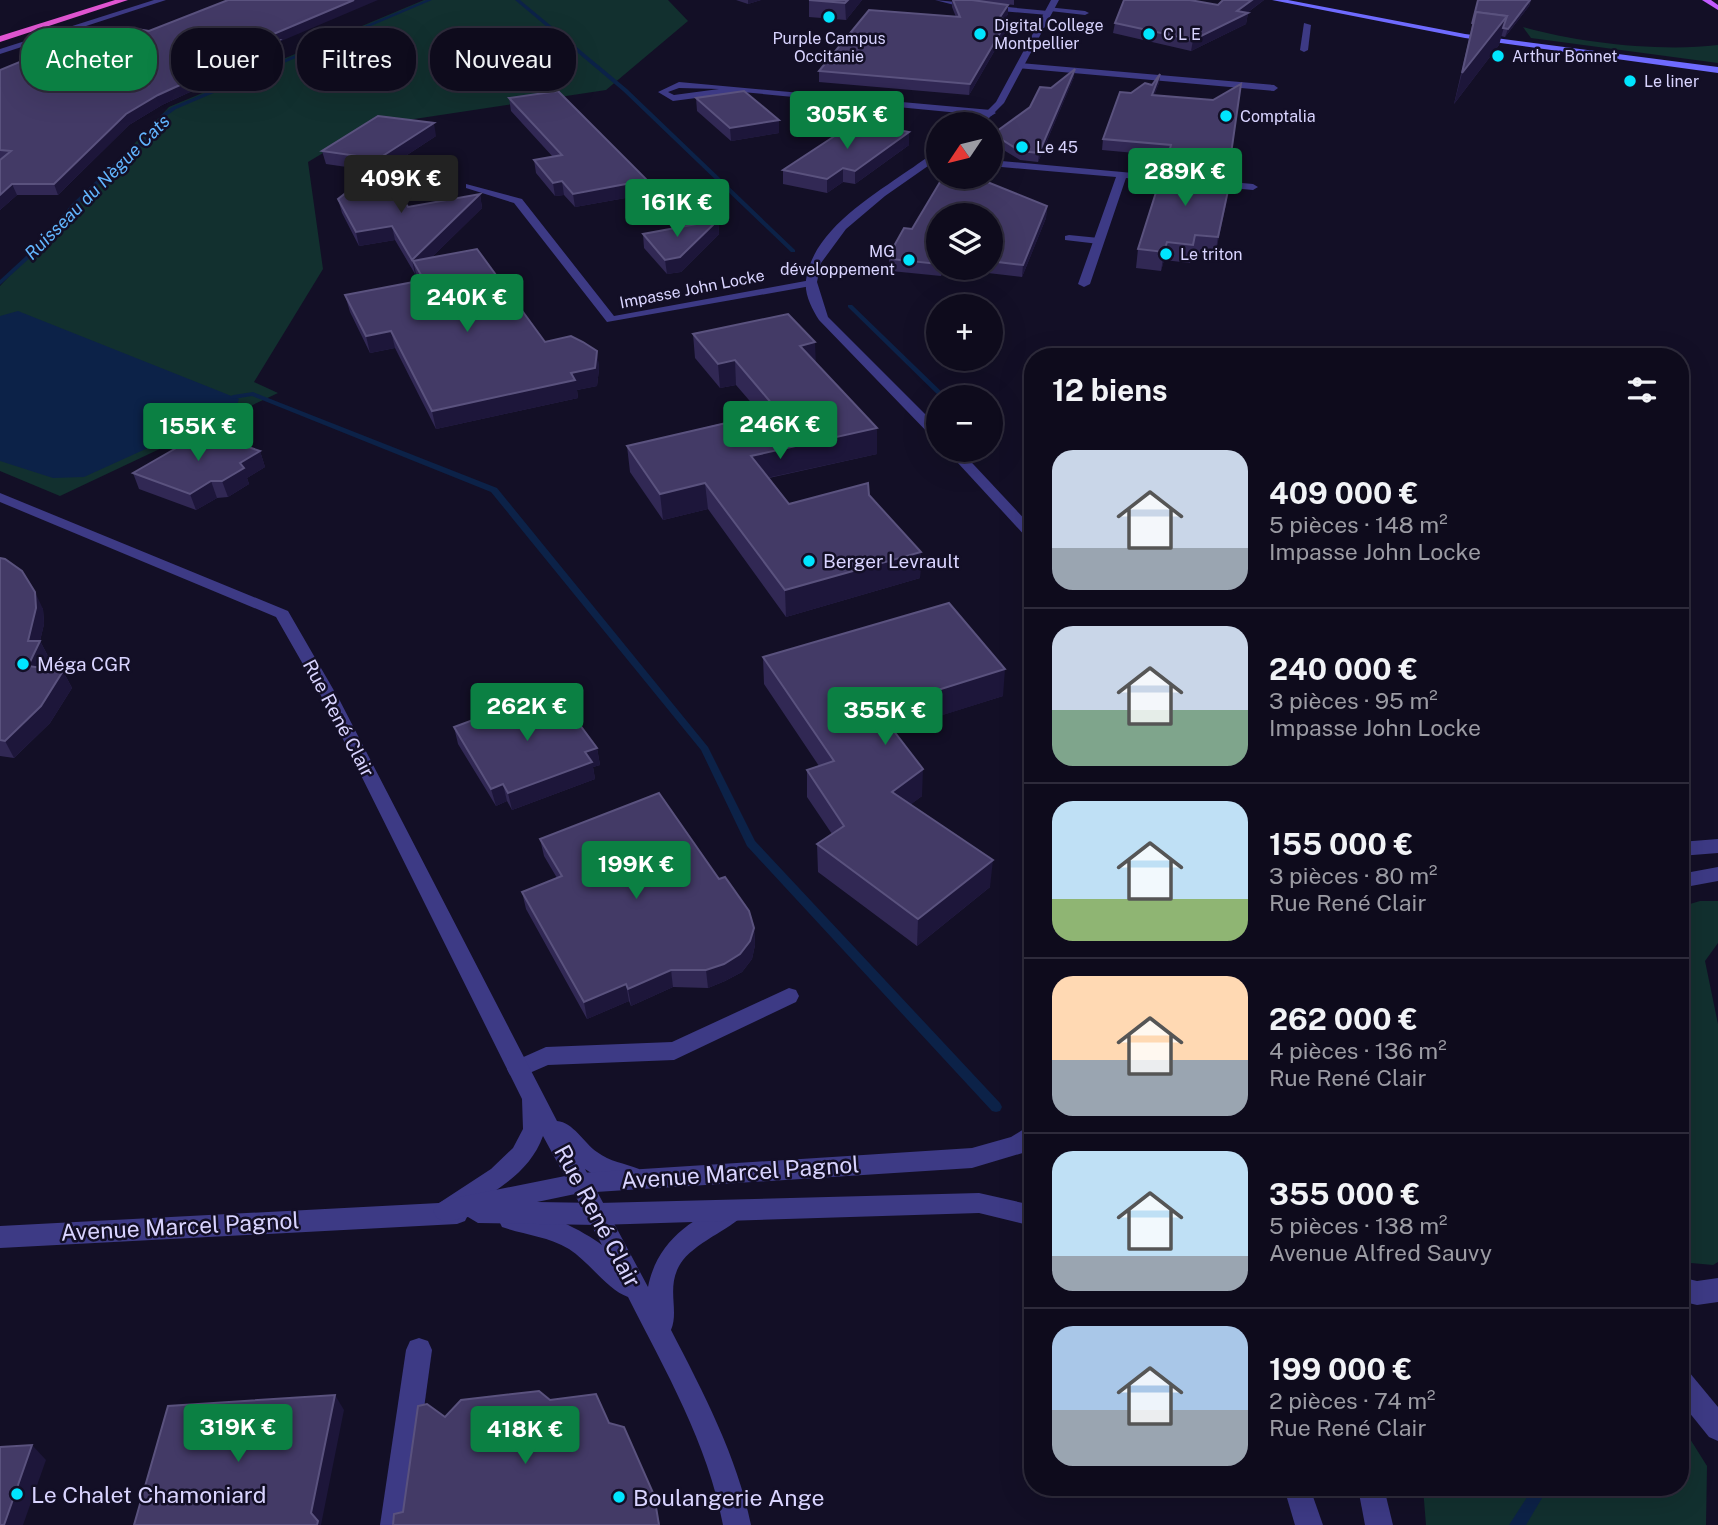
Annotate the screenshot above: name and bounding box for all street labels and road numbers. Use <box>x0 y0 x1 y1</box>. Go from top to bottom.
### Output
street label: Impasse John Locke <box>618 266 766 312</box>
street label: Rue René Clair <box>299 655 379 781</box>
street label: Rue René Clair <box>549 1140 647 1292</box>
street label: Avenue Marcel Pagnol <box>620 1150 860 1194</box>
street label: Avenue Marcel Pagnol <box>60 1206 300 1246</box>

